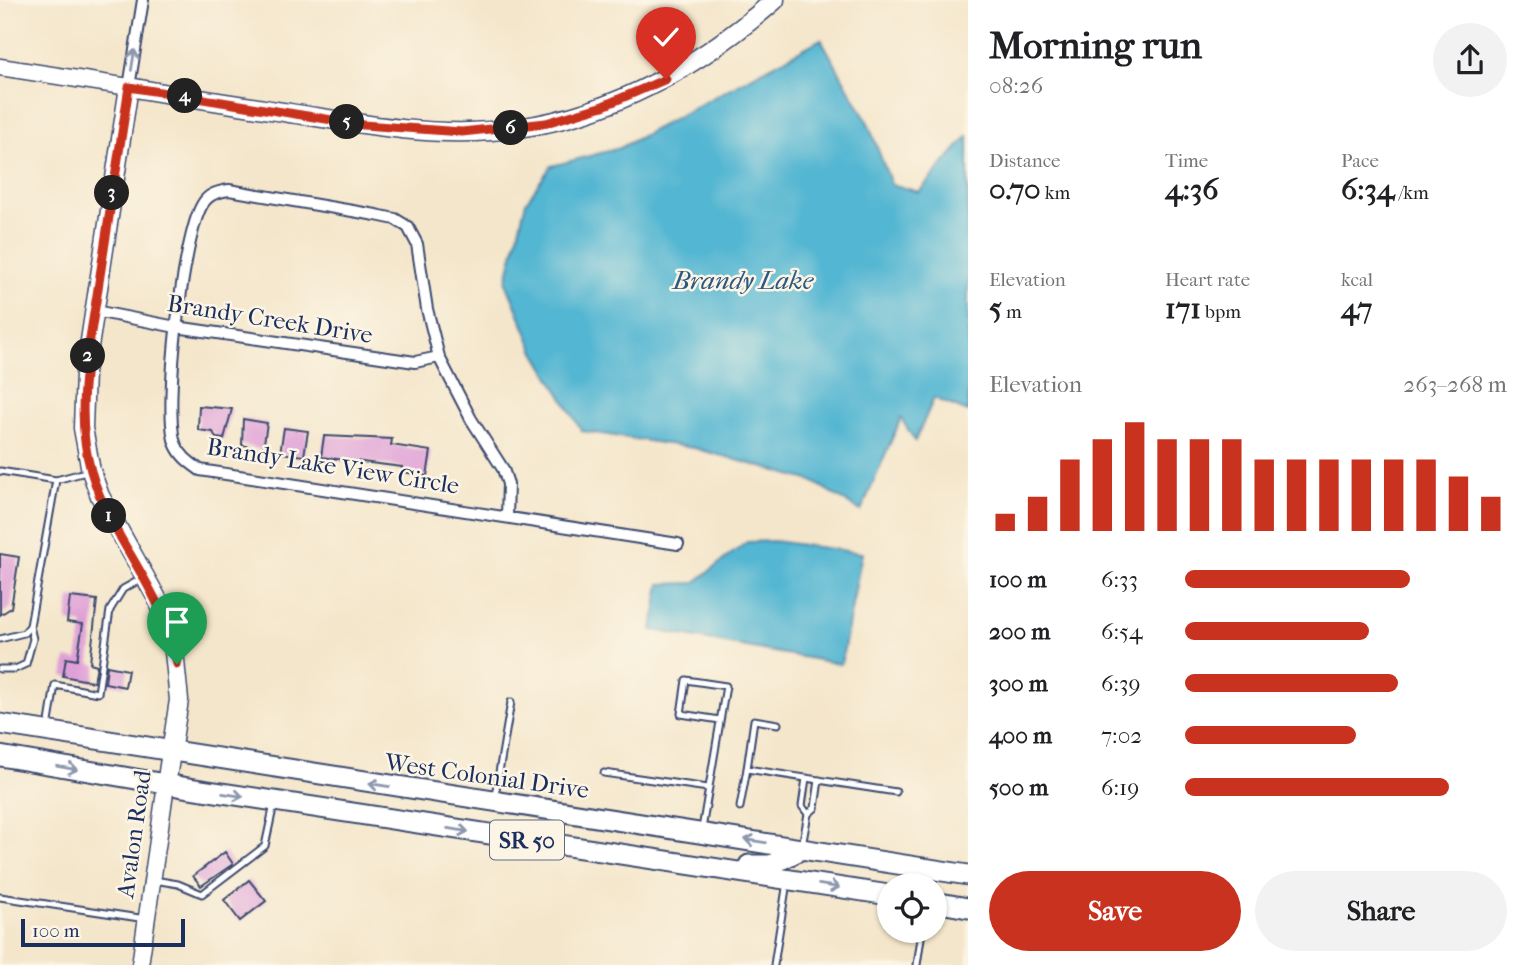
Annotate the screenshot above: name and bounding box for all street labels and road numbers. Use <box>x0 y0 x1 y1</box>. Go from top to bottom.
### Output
street label: Brandy Creek Drive <box>165 289 375 349</box>
street label: Brandy Lake View Circle <box>205 432 461 500</box>
street label: West Colonial Drive <box>382 748 591 804</box>
street label: Avalon Road <box>111 767 157 901</box>
road number: SR 50 <box>490 820 564 860</box>

